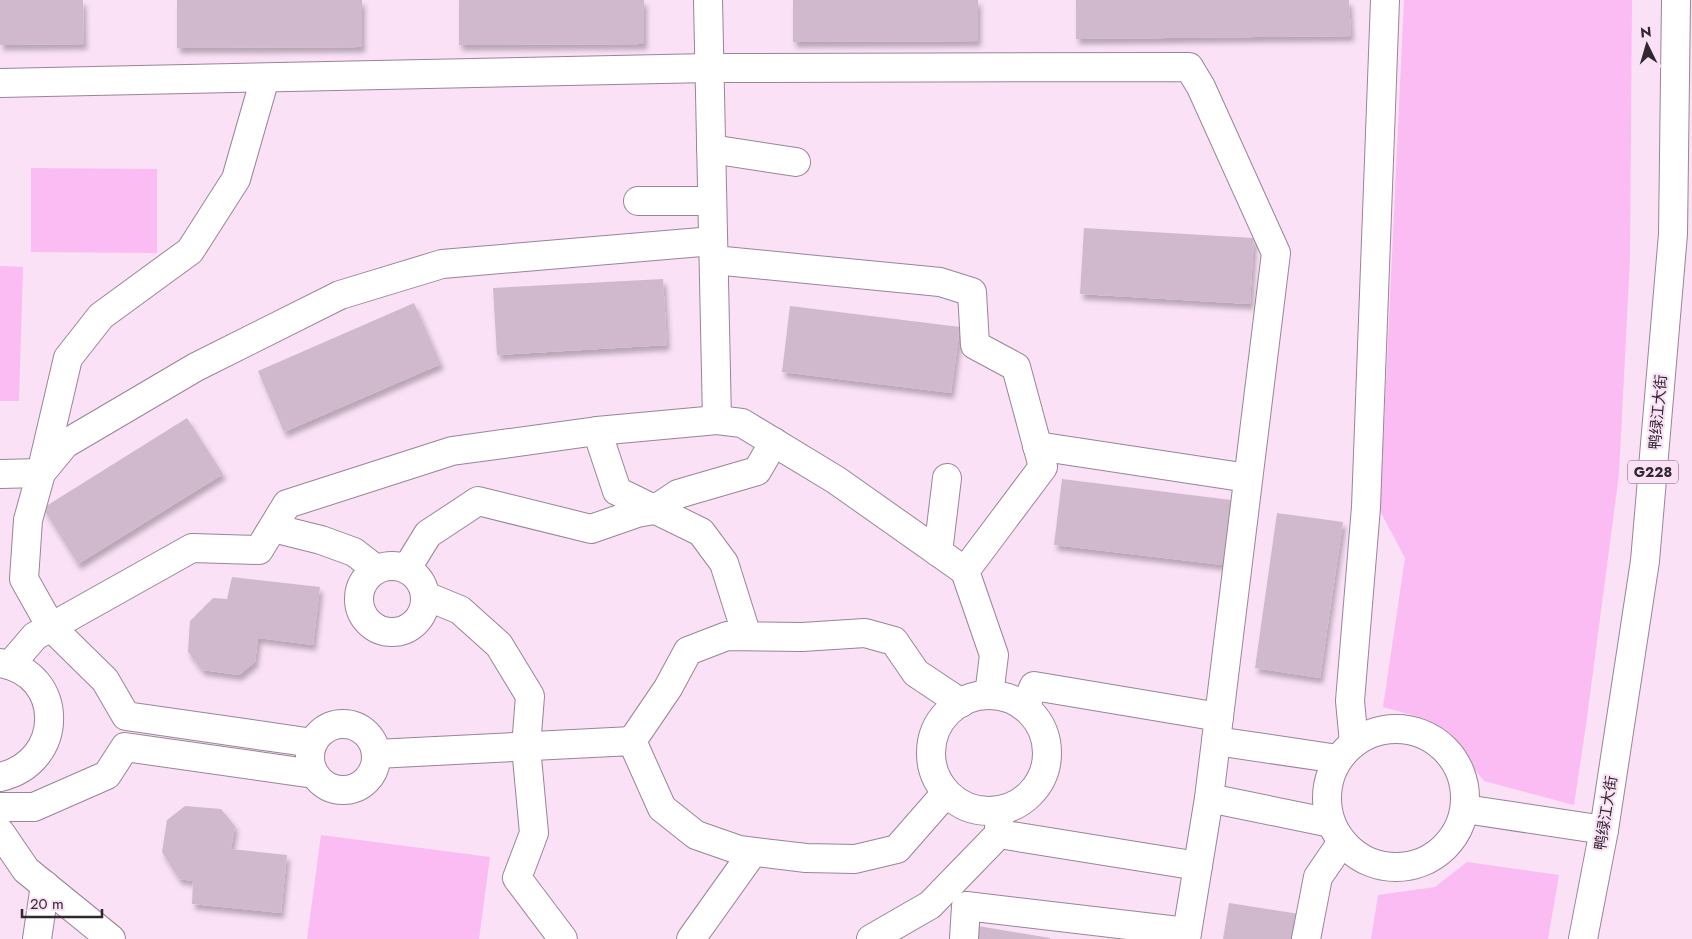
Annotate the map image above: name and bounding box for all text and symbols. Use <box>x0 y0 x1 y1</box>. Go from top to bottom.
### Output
north arrow <box>1622 20 1672 70</box>
text: N <box>1639 22 1652 42</box>
street label: 鸭绿江大街 <box>1644 374 1672 450</box>
road number: G228 <box>1628 461 1678 484</box>
street label: 鸭绿江大街 <box>1589 774 1623 852</box>
scale bar <box>22 886 102 918</box>
text: 20 m <box>30 893 64 915</box>

